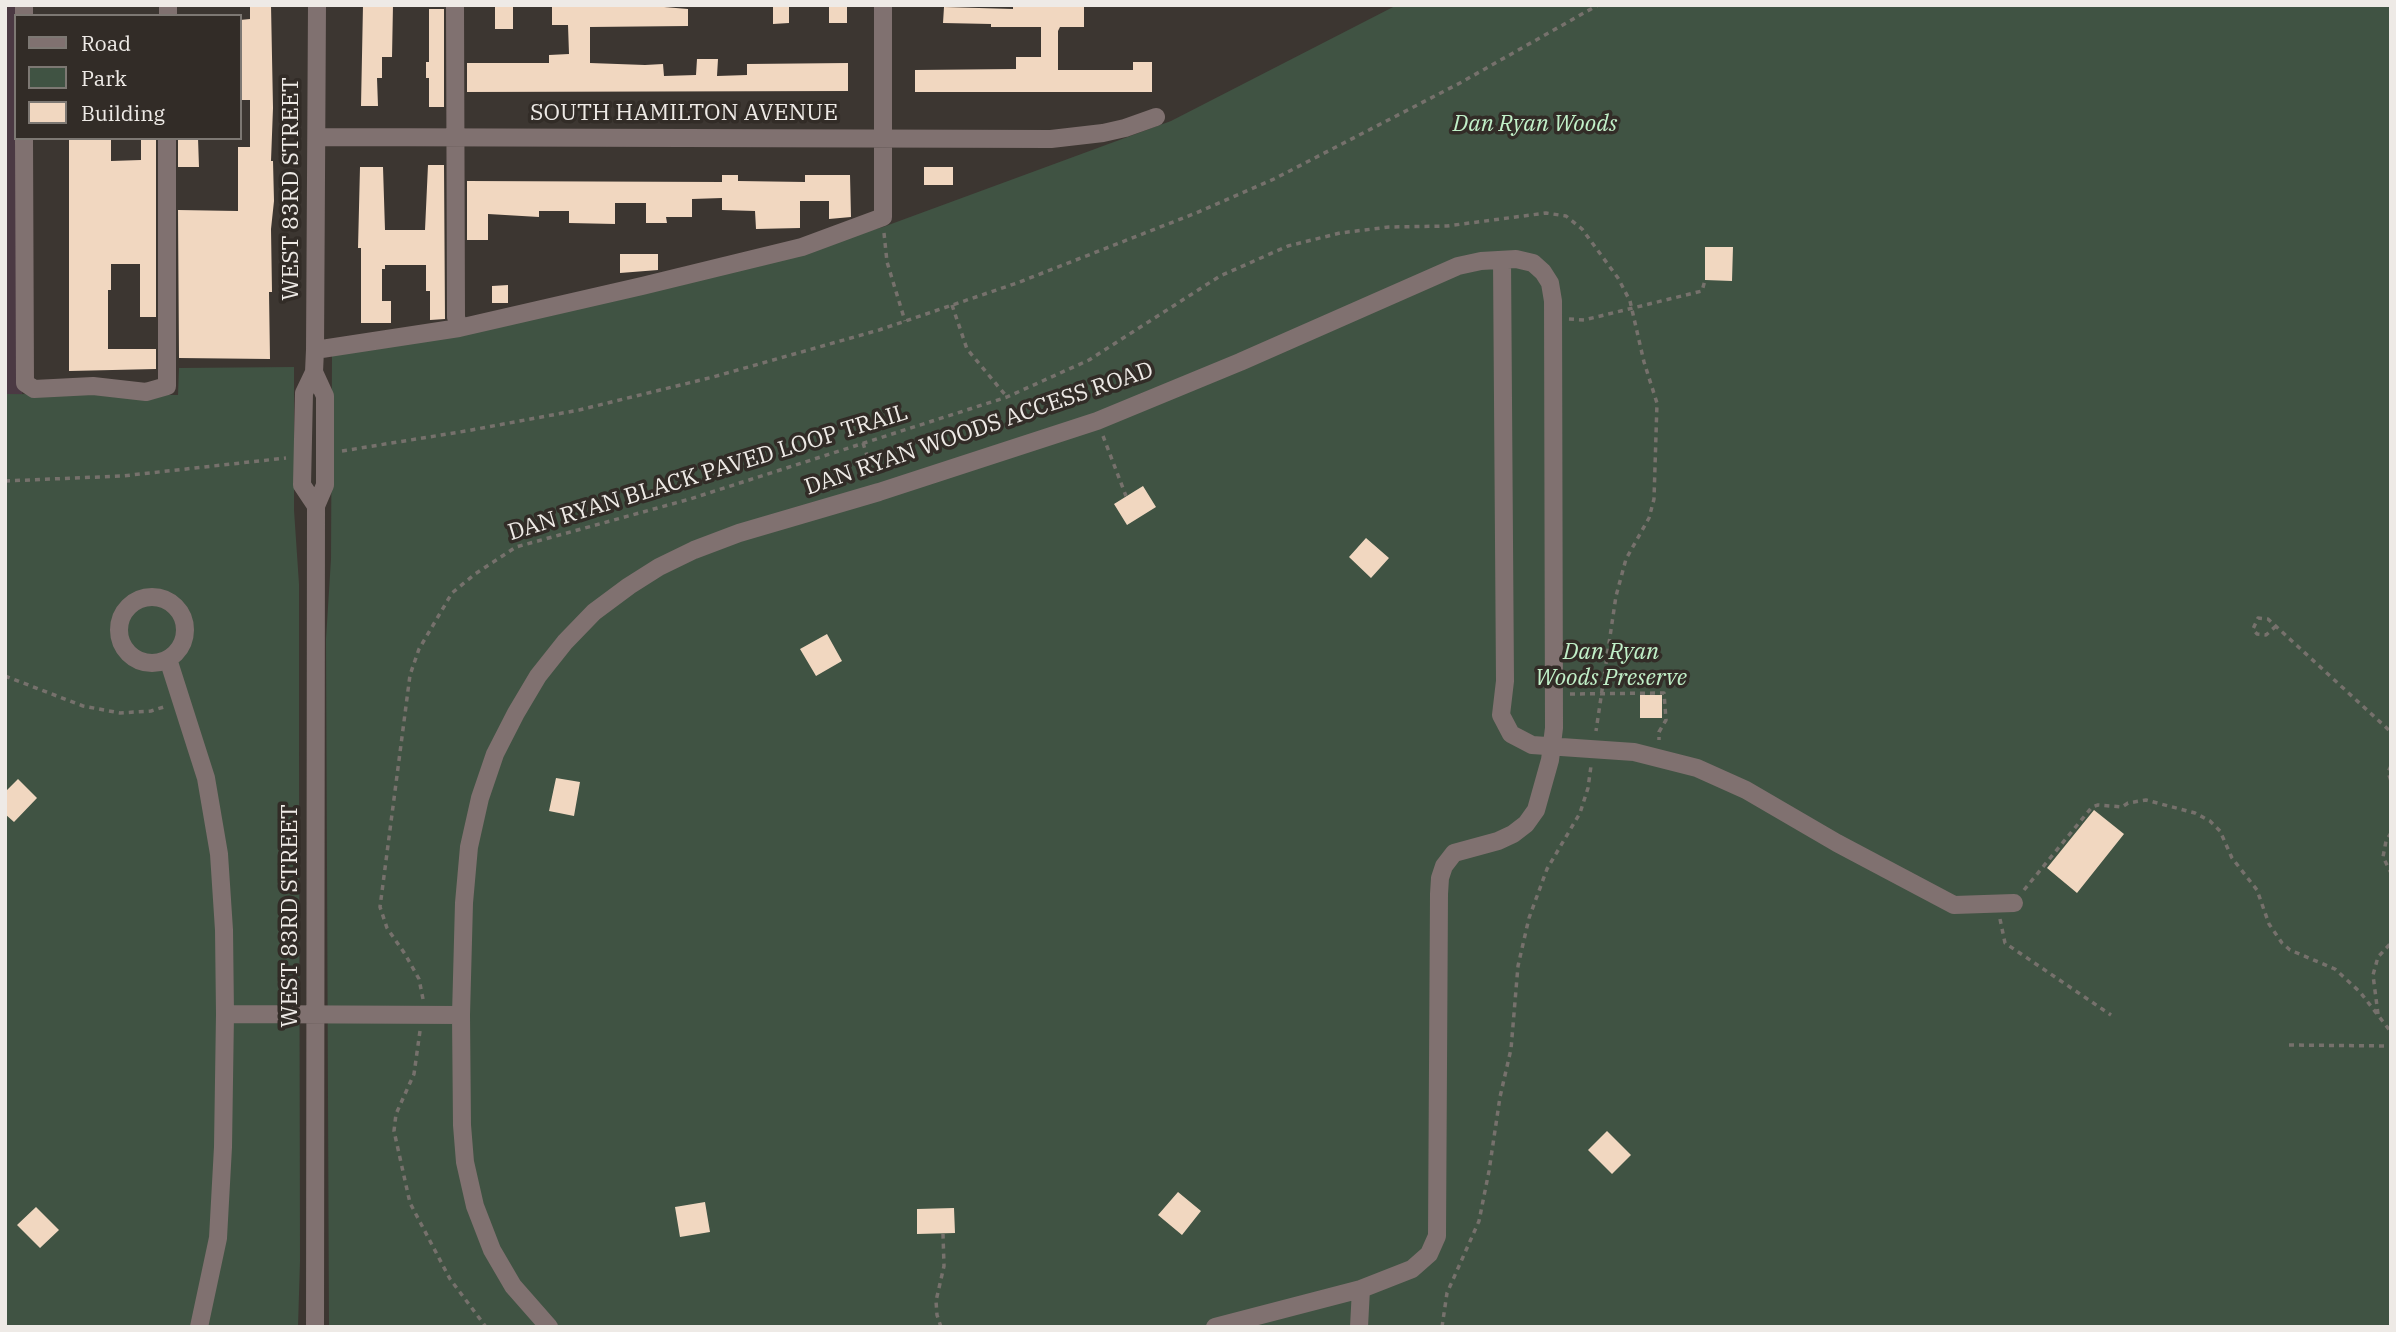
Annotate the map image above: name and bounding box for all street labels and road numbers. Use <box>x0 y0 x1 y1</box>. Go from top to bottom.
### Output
street label: WEST 83RD STREET <box>277 77 305 301</box>
street label: SOUTH HAMILTON AVENUE <box>530 99 838 127</box>
street label: DAN RYAN WOODS ACCESS ROAD <box>801 356 1157 502</box>
street label: DAN RYAN BLACK PAVED LOOP TRAIL <box>505 399 911 547</box>
street label: WEST 83RD STREET <box>276 804 304 1028</box>

